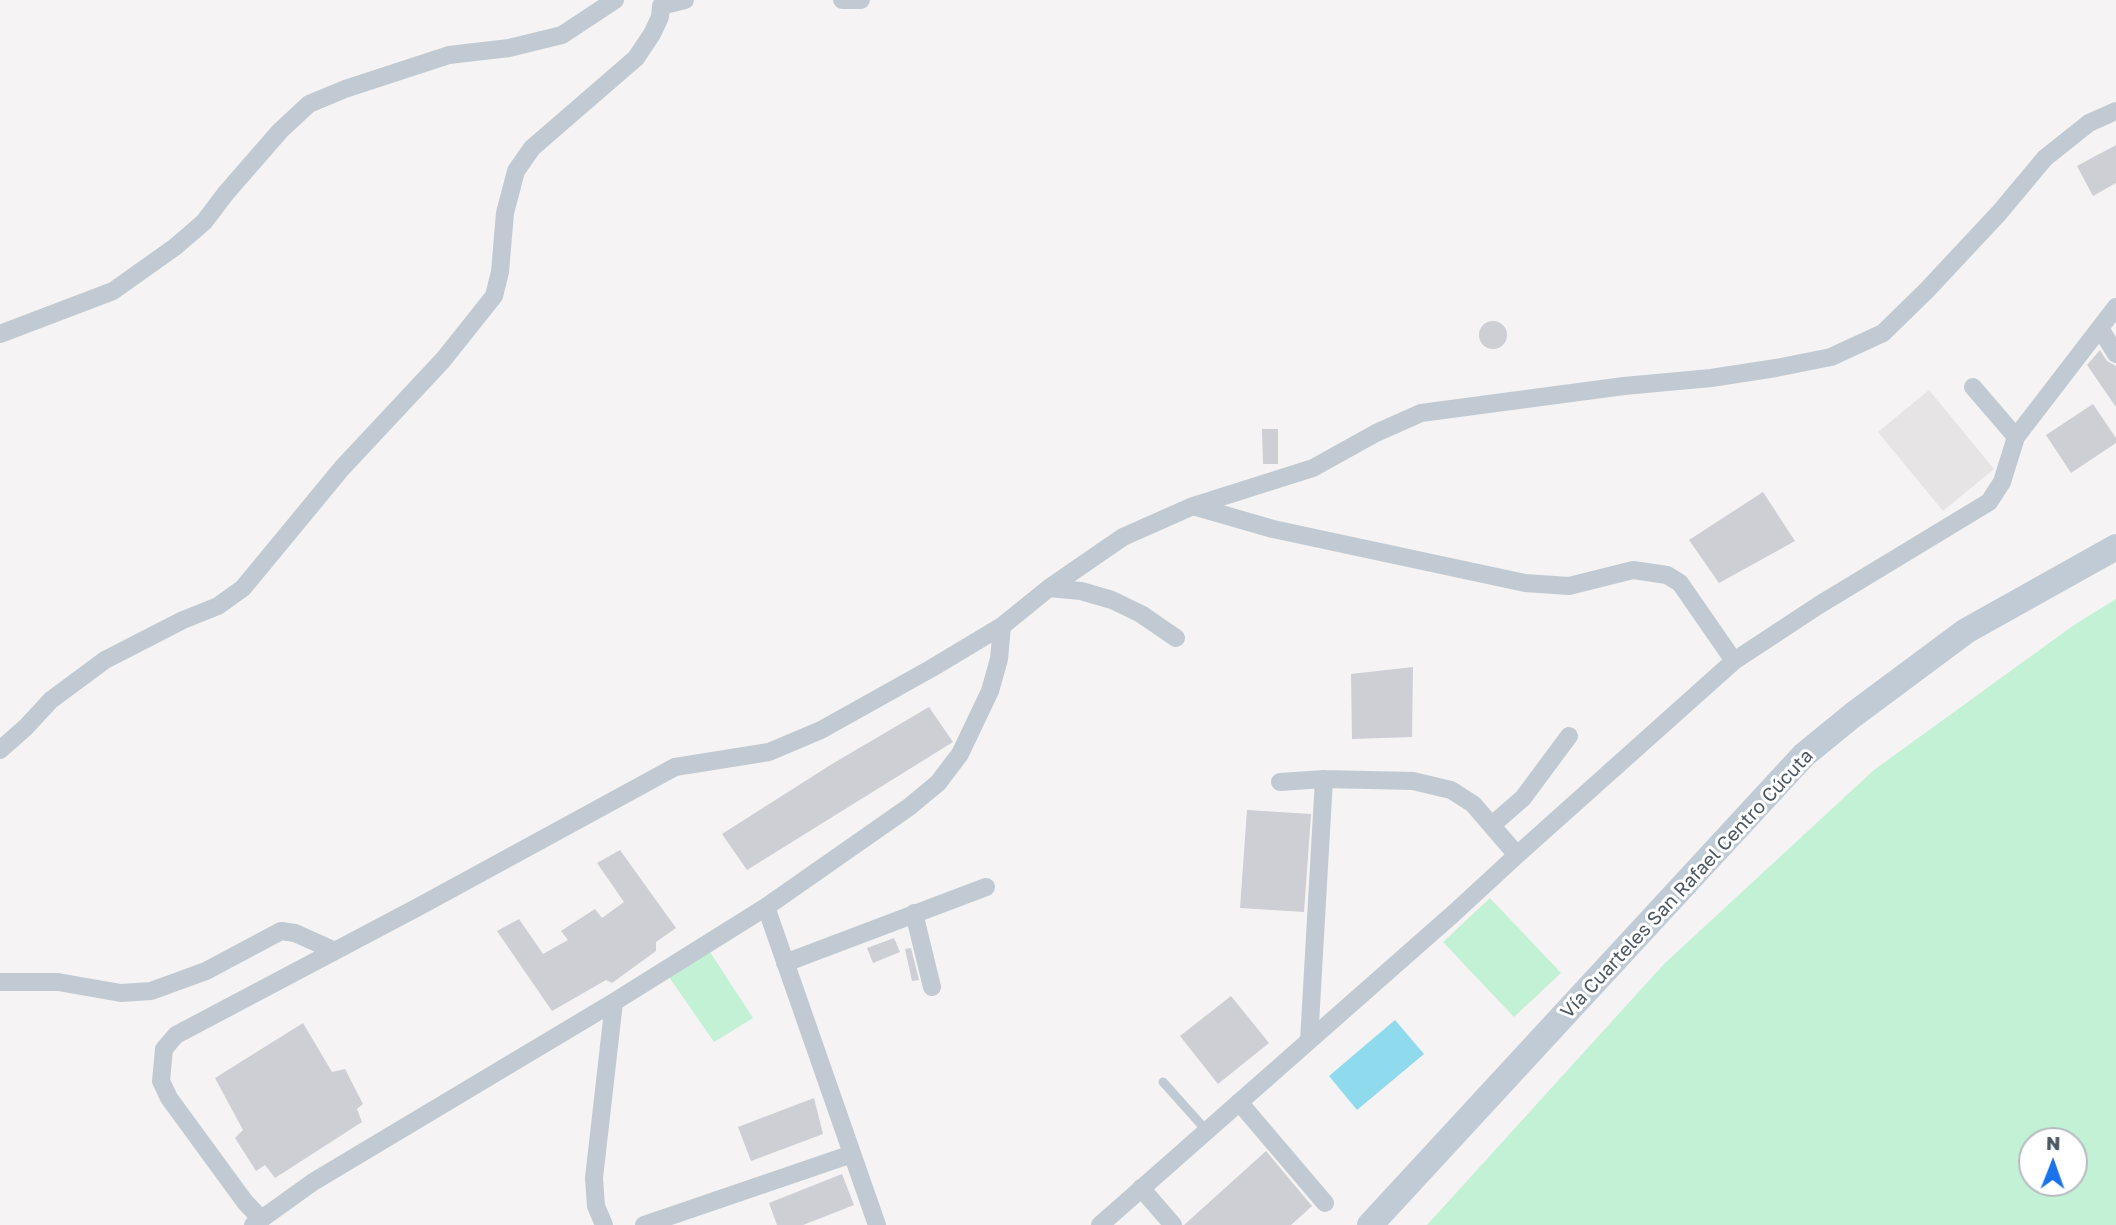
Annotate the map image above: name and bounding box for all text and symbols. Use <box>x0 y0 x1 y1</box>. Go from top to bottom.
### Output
street label: Vía Cuarteles San Rafael Centro Cúcuta <box>1556 745 1818 1023</box>
north arrow <box>2018 1127 2088 1197</box>
text: N <box>2046 1131 2061 1154</box>

